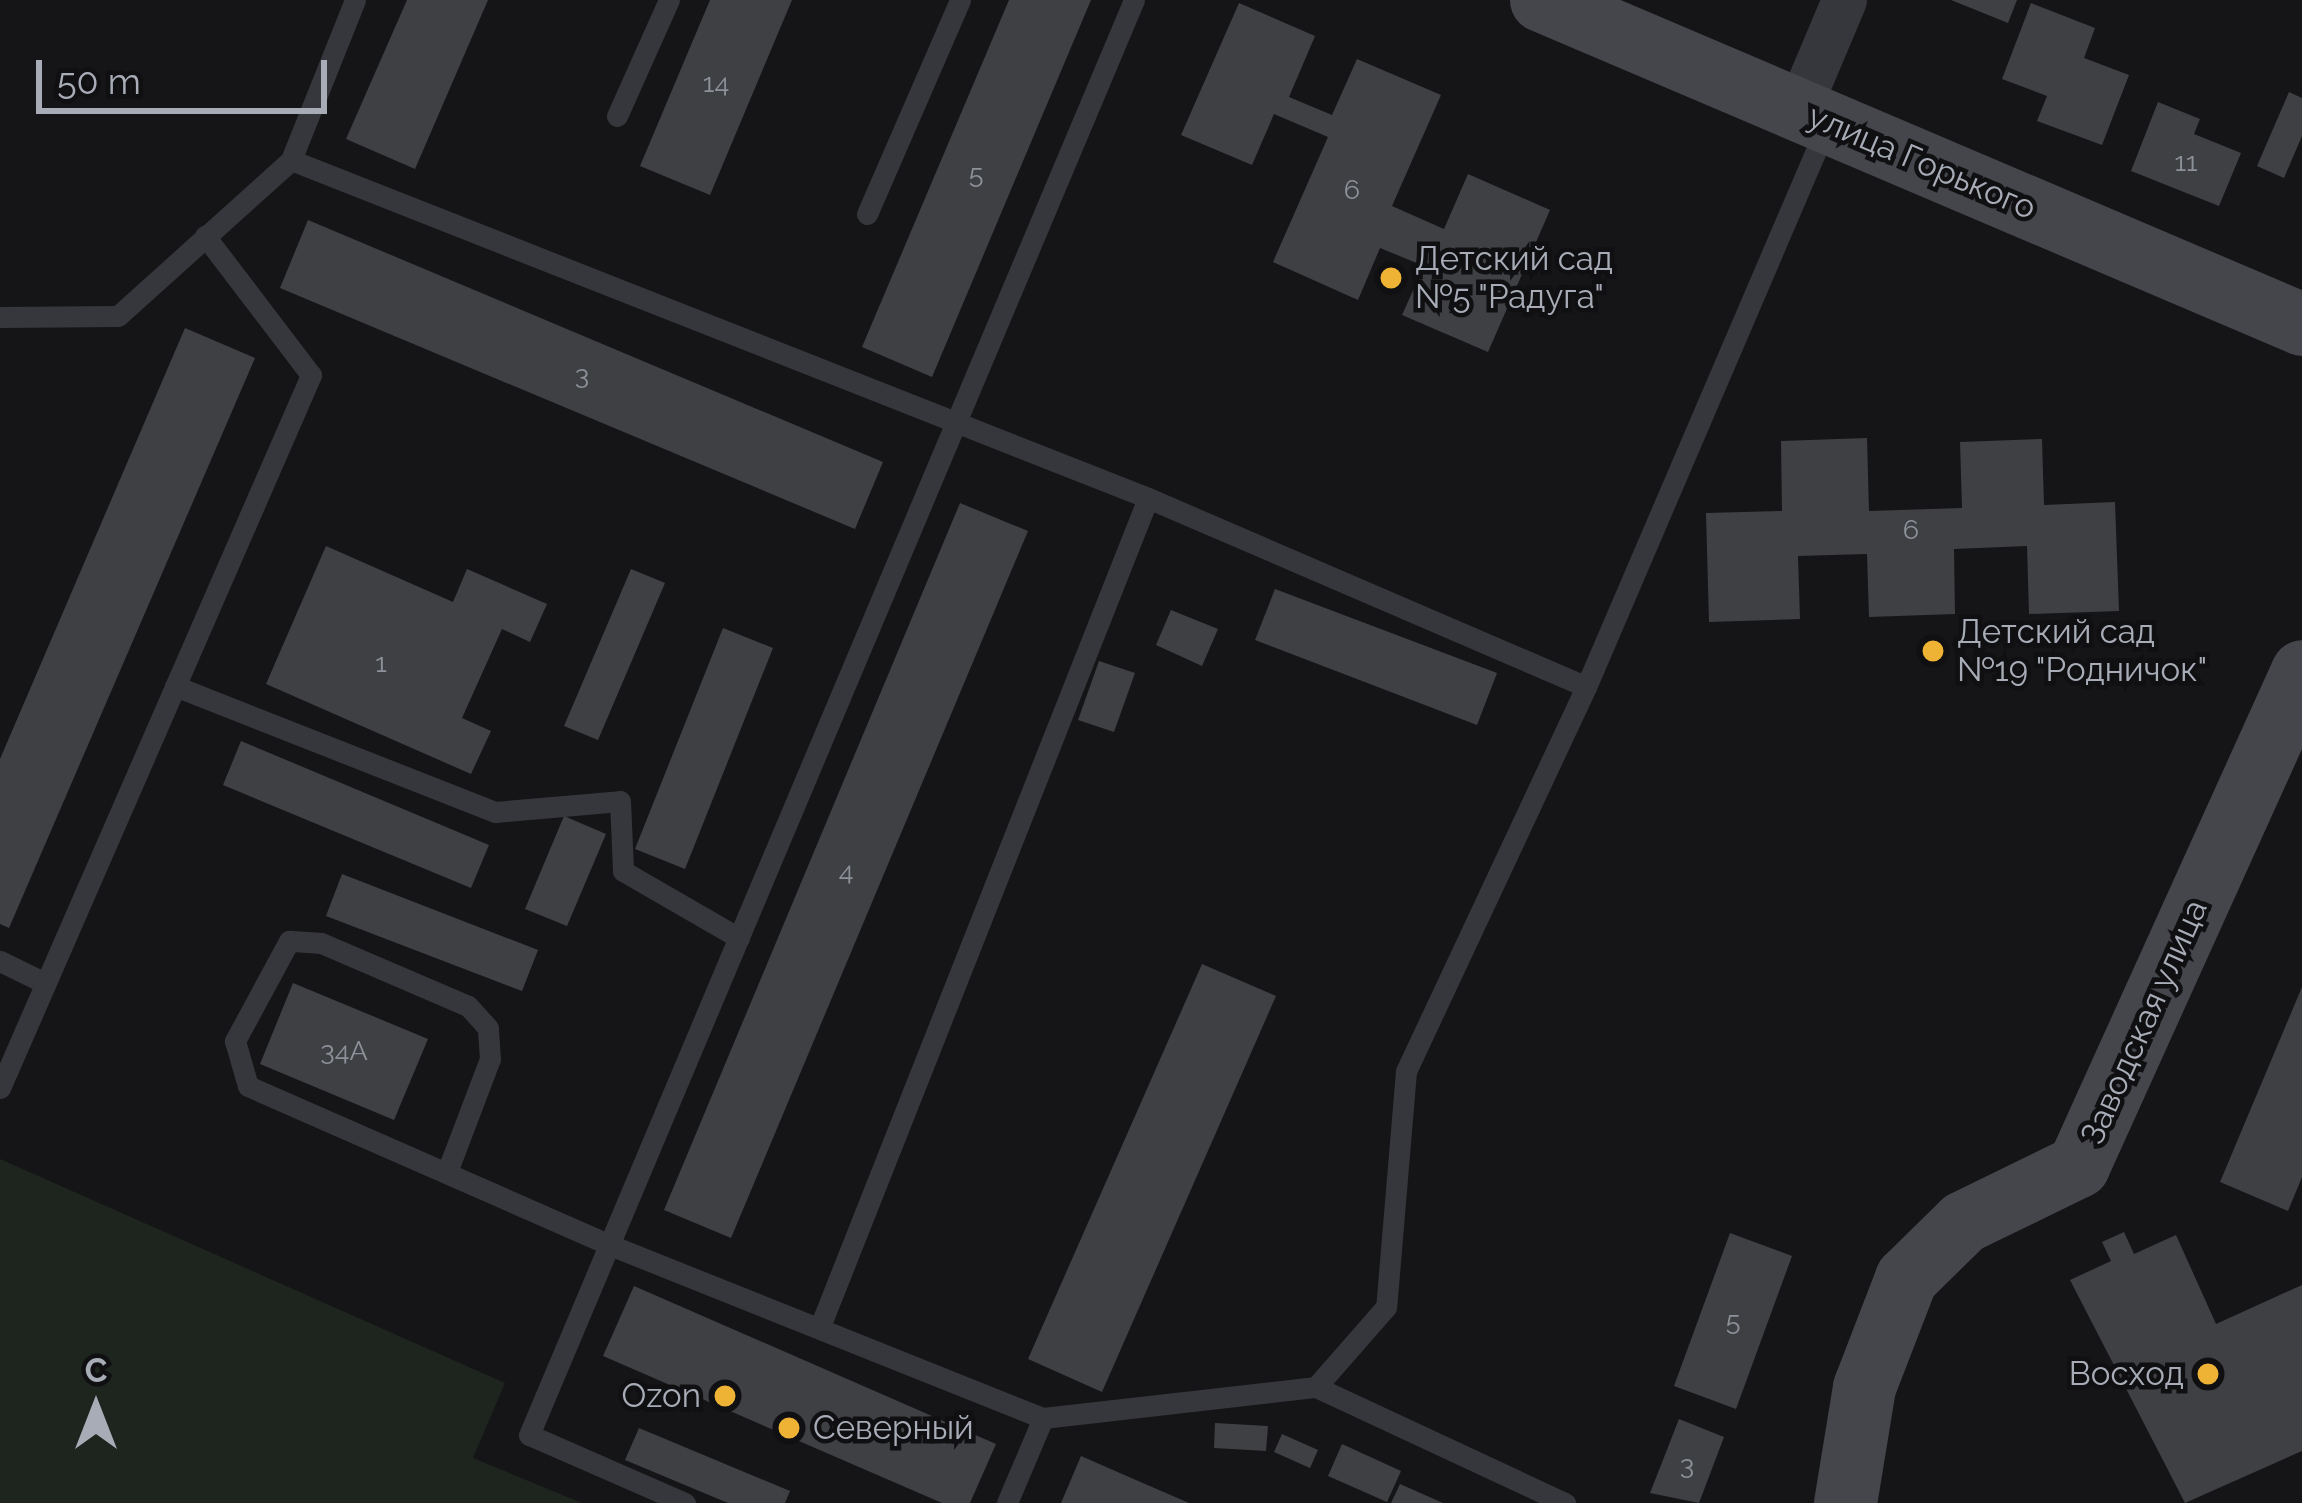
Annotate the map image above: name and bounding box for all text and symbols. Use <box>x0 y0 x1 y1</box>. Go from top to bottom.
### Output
scale bar <box>42 36 333 110</box>
text: 50 m <box>57 60 141 102</box>
house number: 14 <box>703 67 729 99</box>
street label: улица Горького <box>1802 96 2042 228</box>
house number: 11 <box>2174 146 2198 178</box>
house number: 5 <box>969 158 983 190</box>
house number: 6 <box>1344 174 1360 206</box>
place label: Детский сад №5 "Радуга" <box>1415 239 1613 317</box>
marker: Детский сад №5 "Радуга" <box>1378 265 1404 291</box>
house number: 3 <box>575 359 589 391</box>
house number: 6 <box>1903 514 1919 546</box>
place label: Детский сад №19 "Родничок" <box>1957 612 2208 690</box>
marker: Детский сад №19 "Родничок" <box>1920 638 1946 664</box>
house number: 1 <box>375 647 387 679</box>
house number: 4 <box>839 855 853 887</box>
street label: Заводская улица <box>2072 893 2216 1151</box>
house number: 34А <box>320 1035 368 1067</box>
house number: 5 <box>1726 1305 1740 1337</box>
north arrow <box>36 1347 156 1467</box>
text: С <box>85 1351 107 1390</box>
place label: Восход <box>2069 1354 2184 1394</box>
marker: Восход <box>2195 1361 2221 1387</box>
place label: Ozon <box>621 1376 701 1416</box>
marker: Ozon <box>712 1383 738 1409</box>
place label: Северный <box>813 1408 974 1448</box>
marker: Северный <box>776 1415 802 1441</box>
house number: 3 <box>1680 1449 1694 1481</box>

